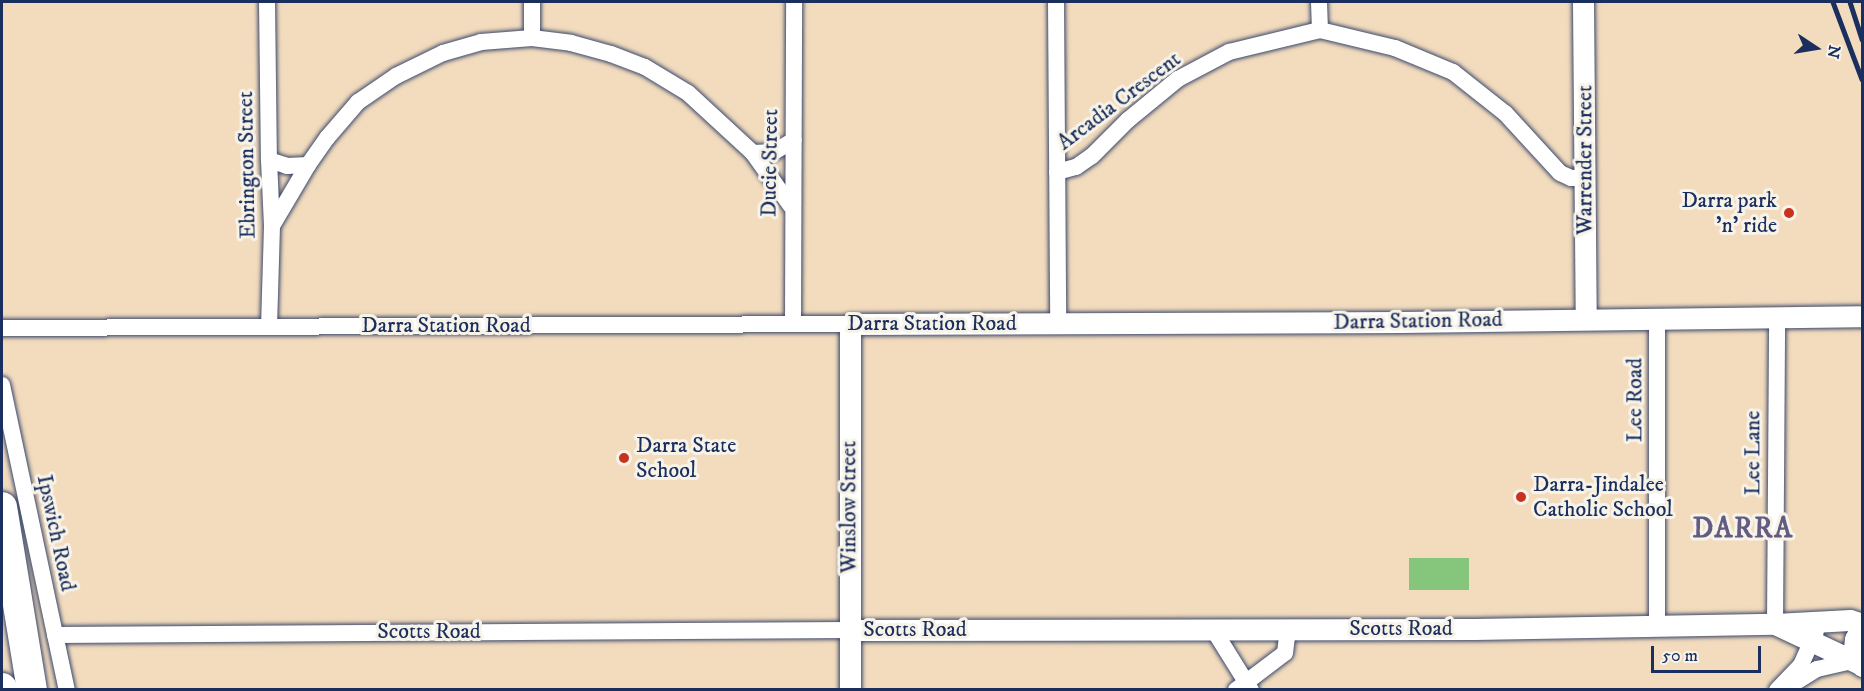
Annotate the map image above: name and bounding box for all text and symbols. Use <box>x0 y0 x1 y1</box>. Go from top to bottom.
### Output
north arrow <box>1786 18 1846 78</box>
text: N <box>1822 43 1845 60</box>
street label: Arcadia Crescent <box>1052 46 1186 156</box>
street label: Warrender Street <box>1572 85 1598 235</box>
street label: Ebrington Street <box>233 91 261 239</box>
street label: Ducie Street <box>756 109 784 217</box>
place label: Darra park 'n' ride <box>1681 187 1777 238</box>
marker: Darra park 'n' ride <box>1782 206 1796 220</box>
street label: Darra Station Road <box>1333 306 1503 336</box>
street label: Darra Station Road <box>847 311 1017 337</box>
street label: Darra Station Road <box>361 313 531 339</box>
street label: Lee Road <box>1622 358 1648 442</box>
street label: Lee Lane <box>1740 411 1766 495</box>
place label: Darra State School <box>636 432 736 484</box>
street label: Winslow Street <box>836 441 862 573</box>
marker: Darra State School <box>617 451 631 465</box>
place label: Darra-Jindalee Catholic School <box>1533 471 1673 522</box>
street label: Ipswich Road <box>31 472 81 594</box>
marker: Darra-Jindalee Catholic School <box>1514 490 1528 504</box>
district label: DARRA <box>1693 512 1793 546</box>
street label: Scotts Road <box>1349 616 1453 642</box>
street label: Scotts Road <box>863 617 967 643</box>
street label: Scotts Road <box>377 619 481 645</box>
scale bar <box>1654 634 1764 672</box>
text: 50 m <box>1662 645 1698 667</box>

